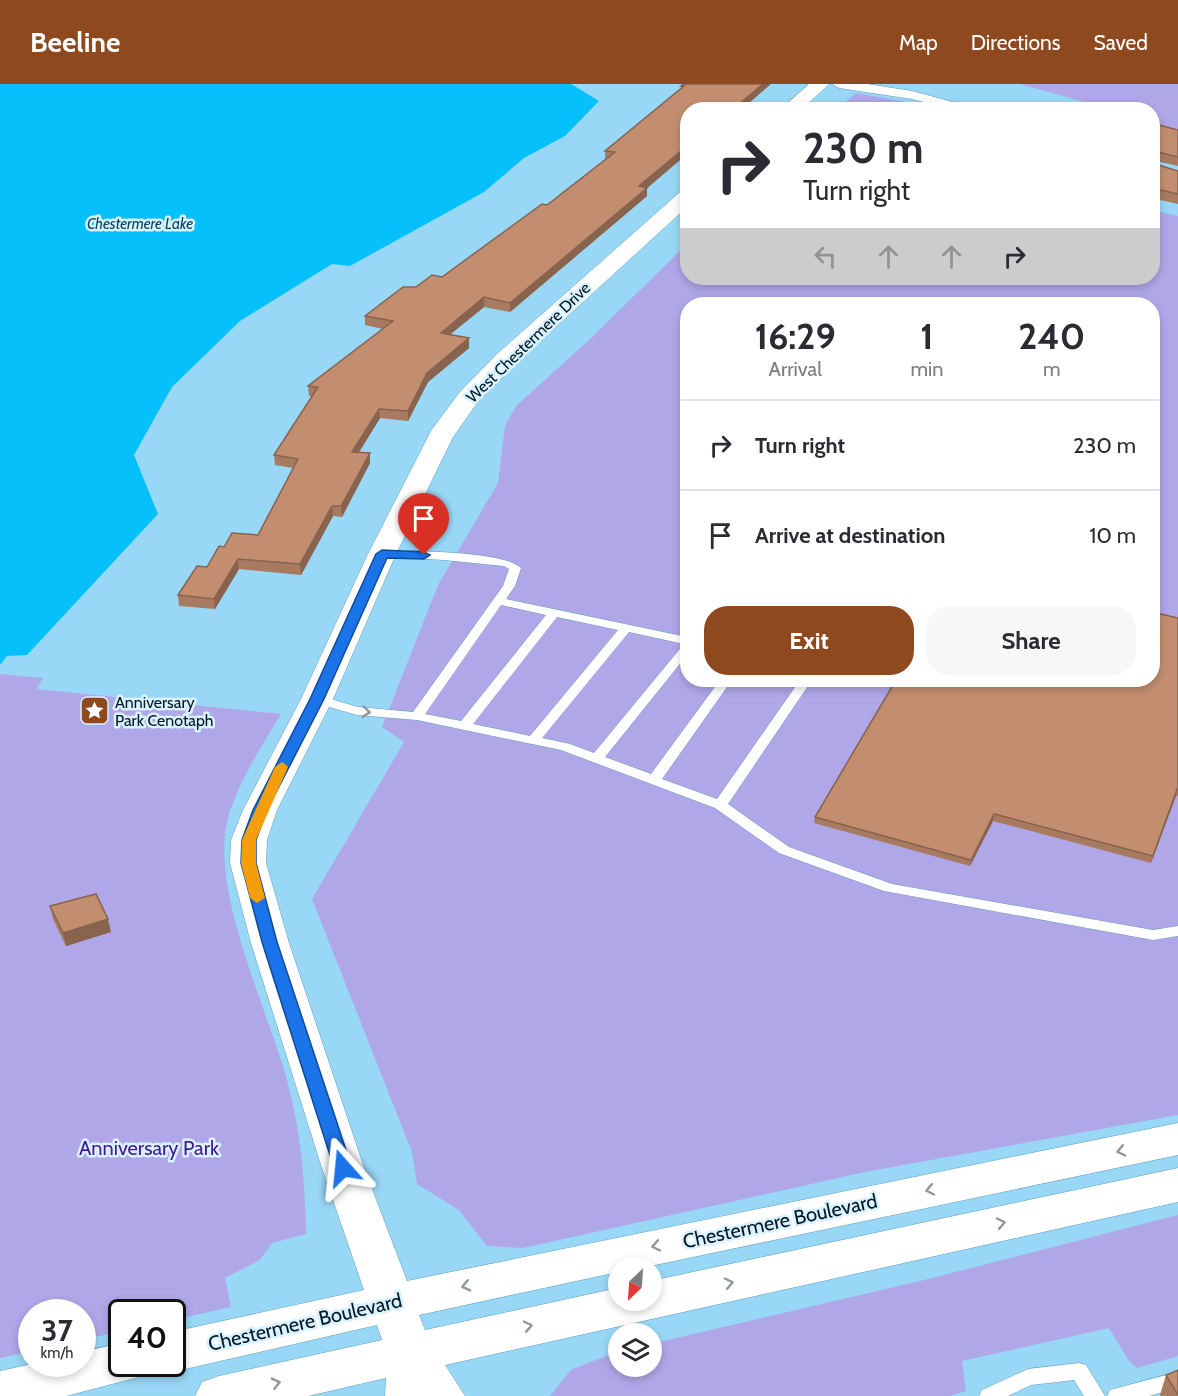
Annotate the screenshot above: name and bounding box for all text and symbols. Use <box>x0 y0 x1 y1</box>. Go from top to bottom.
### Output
text: Beeline <box>30 25 120 59</box>
text: Map <box>899 30 938 55</box>
text: Directions <box>971 30 1060 55</box>
text: Saved <box>1093 30 1148 55</box>
text: 230 m <box>803 122 923 174</box>
icon: right <box>704 126 782 204</box>
text: Turn right <box>803 174 910 207</box>
water label: Chestermere Lake <box>87 215 193 233</box>
icon: left <box>809 240 842 273</box>
icon: ahead <box>872 240 905 273</box>
icon: ahead <box>935 240 968 273</box>
icon: right <box>998 240 1031 273</box>
street label: West Chestermere Drive <box>462 278 594 407</box>
text: 16:29 <box>755 314 836 358</box>
text: 1 <box>920 314 934 358</box>
text: 240 <box>1018 314 1085 358</box>
text: Arrival <box>769 357 822 381</box>
text: min <box>910 357 943 381</box>
text: m <box>1043 357 1060 381</box>
icon: right <box>704 429 737 462</box>
text: Turn right <box>755 432 845 459</box>
text: 230 m <box>1073 432 1136 459</box>
pin <box>398 493 449 555</box>
icon: arrive <box>407 502 440 535</box>
icon: arrive <box>704 519 737 552</box>
text: Arrive at destination <box>755 522 945 549</box>
text: 10 m <box>1089 522 1136 549</box>
button: Exit <box>704 606 914 675</box>
button: Share <box>926 606 1136 675</box>
place label: Anniversary Park Cenotaph <box>115 693 214 730</box>
place icon: Anniversary Park Cenotaph <box>78 695 110 727</box>
one-way arrow <box>362 705 371 718</box>
park label: Anniversary Park <box>79 1136 219 1160</box>
position arrow <box>311 1136 375 1200</box>
one-way arrow <box>1116 1143 1126 1156</box>
one-way arrow <box>925 1183 935 1196</box>
street label: Chestermere Boulevard <box>681 1189 879 1253</box>
one-way arrow <box>996 1217 1006 1230</box>
one-way arrow <box>652 1239 662 1252</box>
north arrow <box>608 1257 662 1311</box>
map controls <box>608 1257 662 1377</box>
one-way arrow <box>723 1277 733 1290</box>
one-way arrow <box>461 1279 471 1292</box>
street label: Chestermere Boulevard <box>206 1288 404 1356</box>
speed limit sign: 40 <box>108 1299 186 1377</box>
text: 37 <box>41 1312 73 1349</box>
one-way arrow <box>523 1321 533 1334</box>
button: layers <box>608 1323 662 1377</box>
text: km/h <box>41 1344 73 1362</box>
one-way arrow <box>271 1378 281 1391</box>

